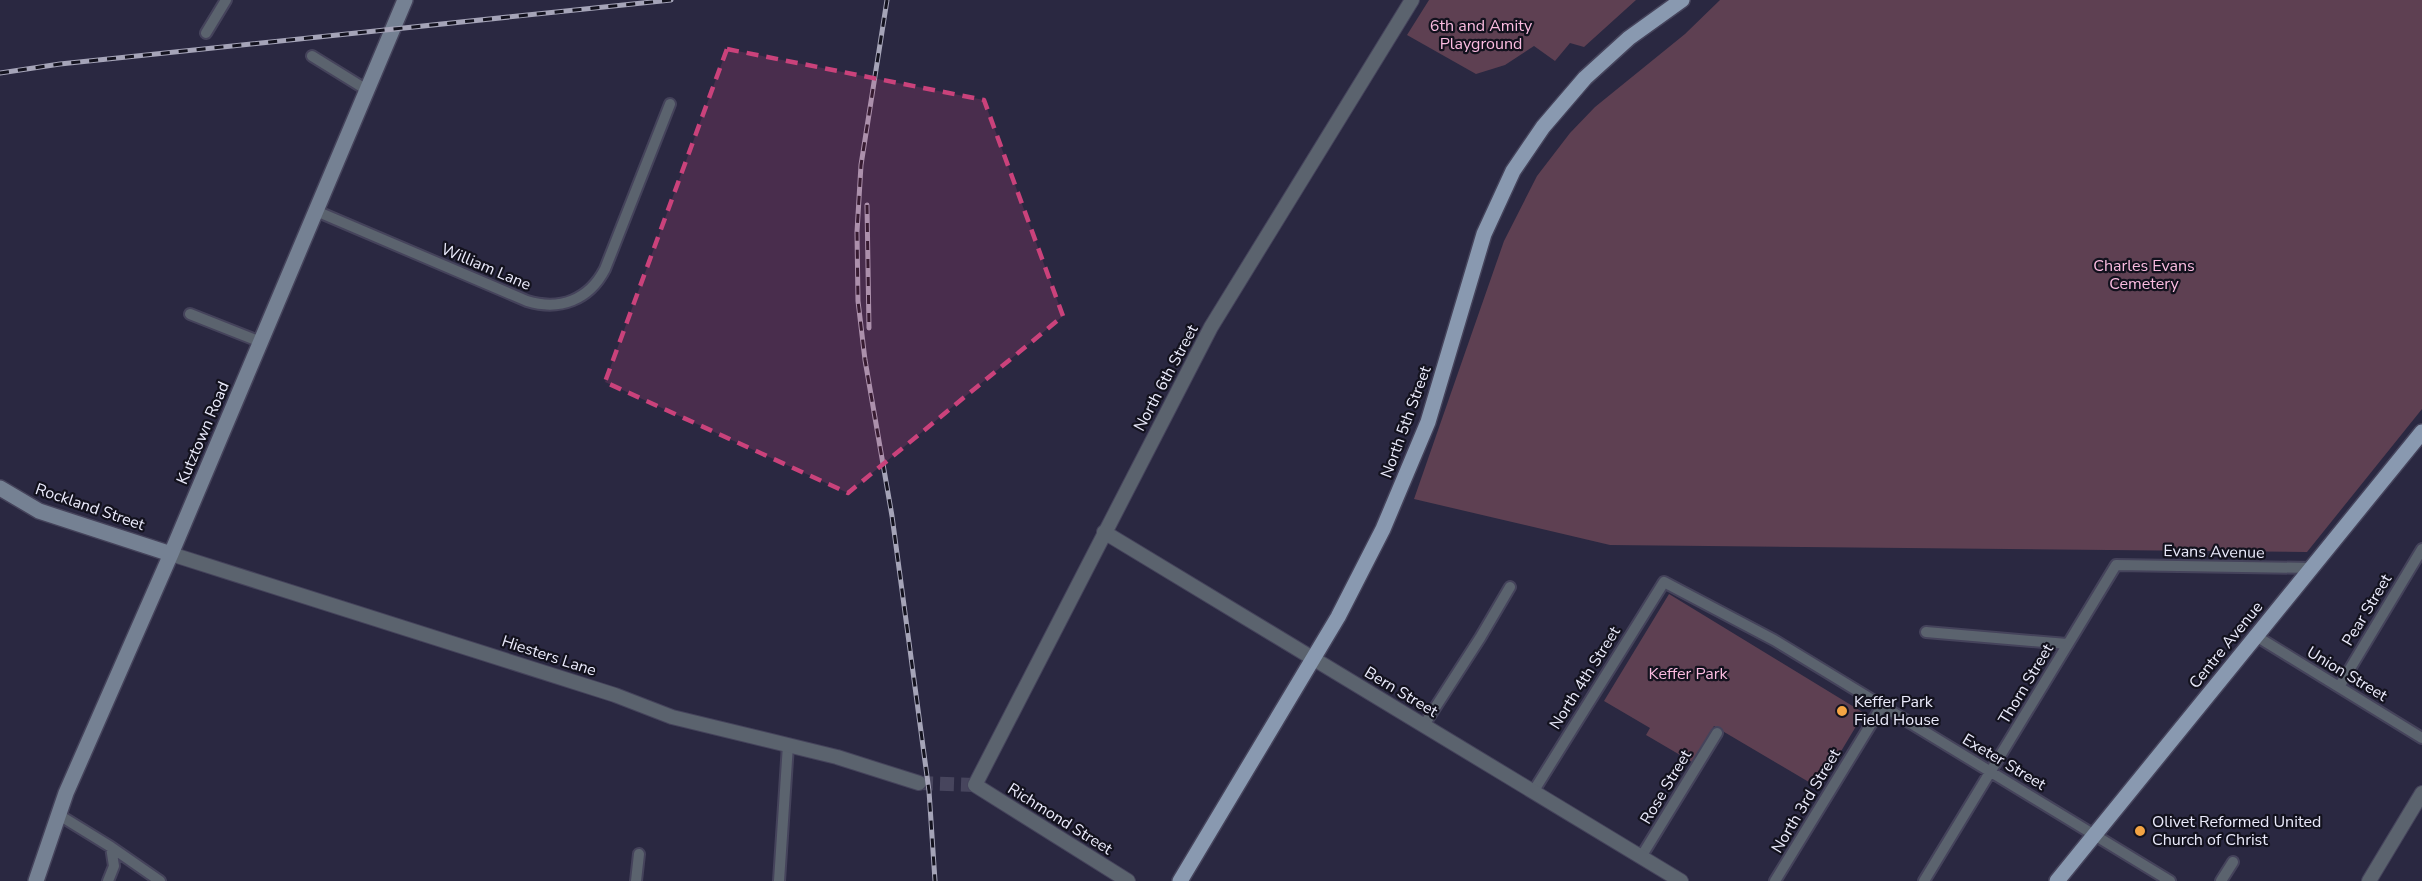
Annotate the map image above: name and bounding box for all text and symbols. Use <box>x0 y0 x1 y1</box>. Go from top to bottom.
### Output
park label: 6th and Amity Playground <box>1430 15 1533 55</box>
street label: William Lane <box>438 238 534 296</box>
park label: Charles Evans Cemetery <box>2093 255 2195 295</box>
street label: North 6th Street <box>1129 321 1204 435</box>
street label: North 5th Street <box>1376 363 1437 481</box>
street label: Kutztown Road <box>171 378 235 488</box>
street label: Rockland Street <box>32 478 148 536</box>
street label: Evans Avenue <box>2163 540 2265 564</box>
street label: Pear Street <box>2337 570 2397 650</box>
street label: Centre Avenue <box>2184 597 2268 693</box>
street label: North 4th Street <box>1544 622 1626 734</box>
street label: Hiesters Lane <box>499 630 599 682</box>
street label: Thorn Street <box>1993 639 2059 728</box>
street label: Union Street <box>2303 641 2392 707</box>
street label: Bern Street <box>1360 661 1442 723</box>
park label: Keffer Park <box>1649 663 1728 685</box>
place label: Keffer Park Field House <box>1854 691 1939 731</box>
marker: Keffer Park Field House <box>1835 704 1849 718</box>
street label: Exeter Street <box>1958 728 2050 796</box>
street label: North 3rd Street <box>1766 744 1846 857</box>
street label: Rose Street <box>1635 745 1697 828</box>
street label: Richmond Street <box>1003 778 1117 860</box>
place label: Olivet Reformed United Church of Christ <box>2152 811 2321 851</box>
marker: Olivet Reformed United Church of Christ <box>2133 824 2147 838</box>

